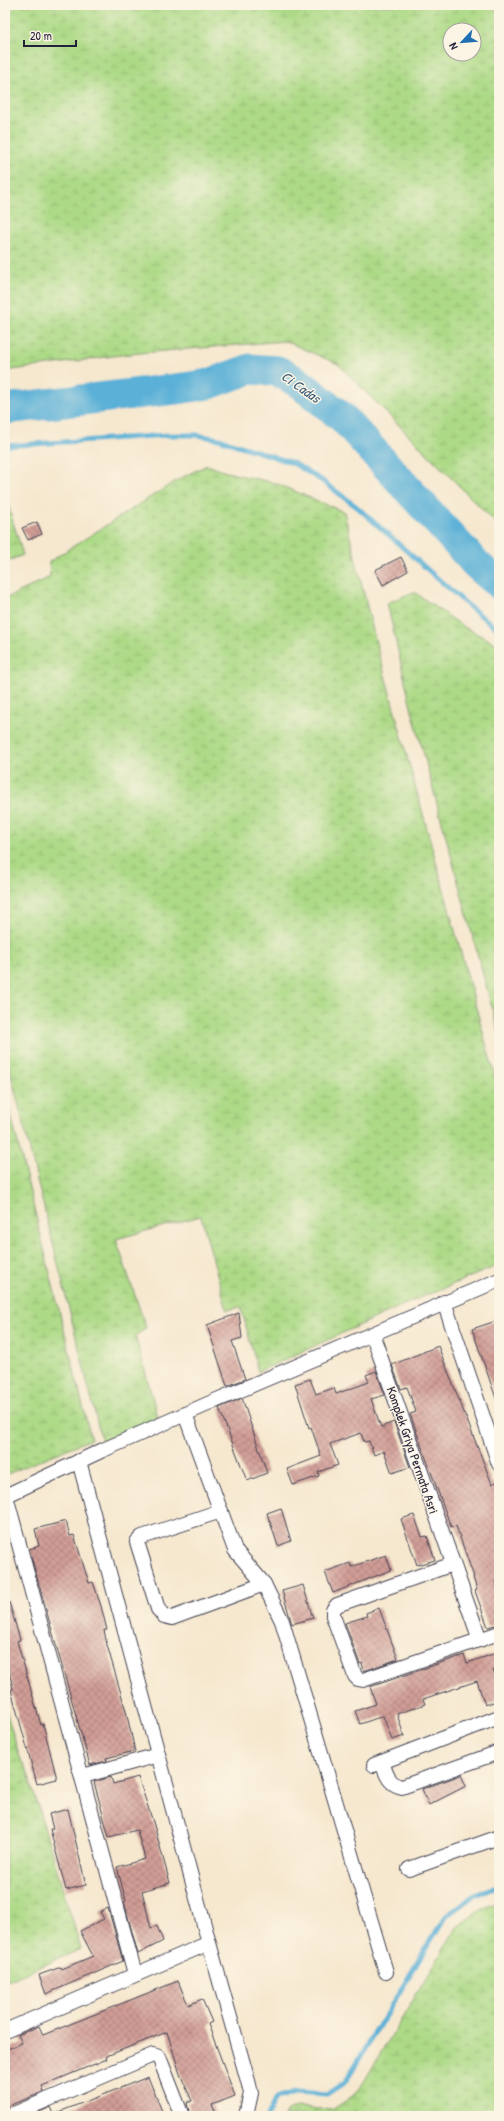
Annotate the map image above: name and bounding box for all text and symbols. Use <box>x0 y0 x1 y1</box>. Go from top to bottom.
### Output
scale bar <box>24 22 76 48</box>
north arrow <box>442 22 482 62</box>
text: 20 m <box>30 27 52 44</box>
text: N <box>445 41 461 52</box>
water label: Ci Cadas <box>278 366 326 408</box>
street label: Komplek Griya Permata Asri <box>383 1384 443 1516</box>

